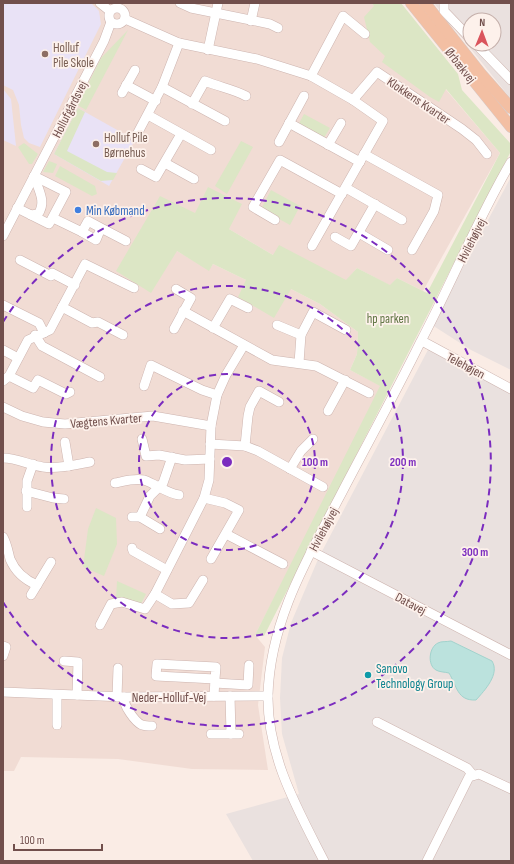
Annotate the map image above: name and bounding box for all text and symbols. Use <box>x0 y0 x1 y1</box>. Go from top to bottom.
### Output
north arrow <box>462 12 502 52</box>
text: N <box>479 16 485 29</box>
place label: Holluf Pile Skole <box>53 40 94 71</box>
street label: Ørbækvej <box>441 45 479 87</box>
marker: Holluf Pile Skole <box>40 49 50 59</box>
street label: Klokkens Kvarter <box>384 74 453 128</box>
street label: Hollufgårdsvej <box>49 78 91 141</box>
place label: Holluf Pile Børnehus <box>104 130 148 161</box>
marker: Holluf Pile Børnehus <box>91 139 101 149</box>
place label: Min Købmand <box>86 203 145 219</box>
marker: Min Købmand <box>73 205 83 215</box>
street label: Hvilehøjvej <box>454 216 490 265</box>
park label: hp parken <box>367 311 409 327</box>
street label: Telehøjen <box>444 349 488 383</box>
street label: Vægtens Kvarter <box>70 410 143 432</box>
centre of rings <box>220 455 234 469</box>
text: 100 m <box>302 455 328 470</box>
text: 200 m <box>390 455 416 470</box>
street label: Hvilehøjvej <box>306 505 342 554</box>
text: 300 m <box>462 545 488 560</box>
street label: Datavej <box>392 589 429 619</box>
place label: Sanovo Technology Group <box>376 661 453 692</box>
marker: Sanovo Technology Group <box>363 670 373 680</box>
street label: Neder-Holluf-Vej <box>132 690 206 706</box>
scale bar <box>14 826 102 852</box>
text: 100 m <box>20 833 45 848</box>

